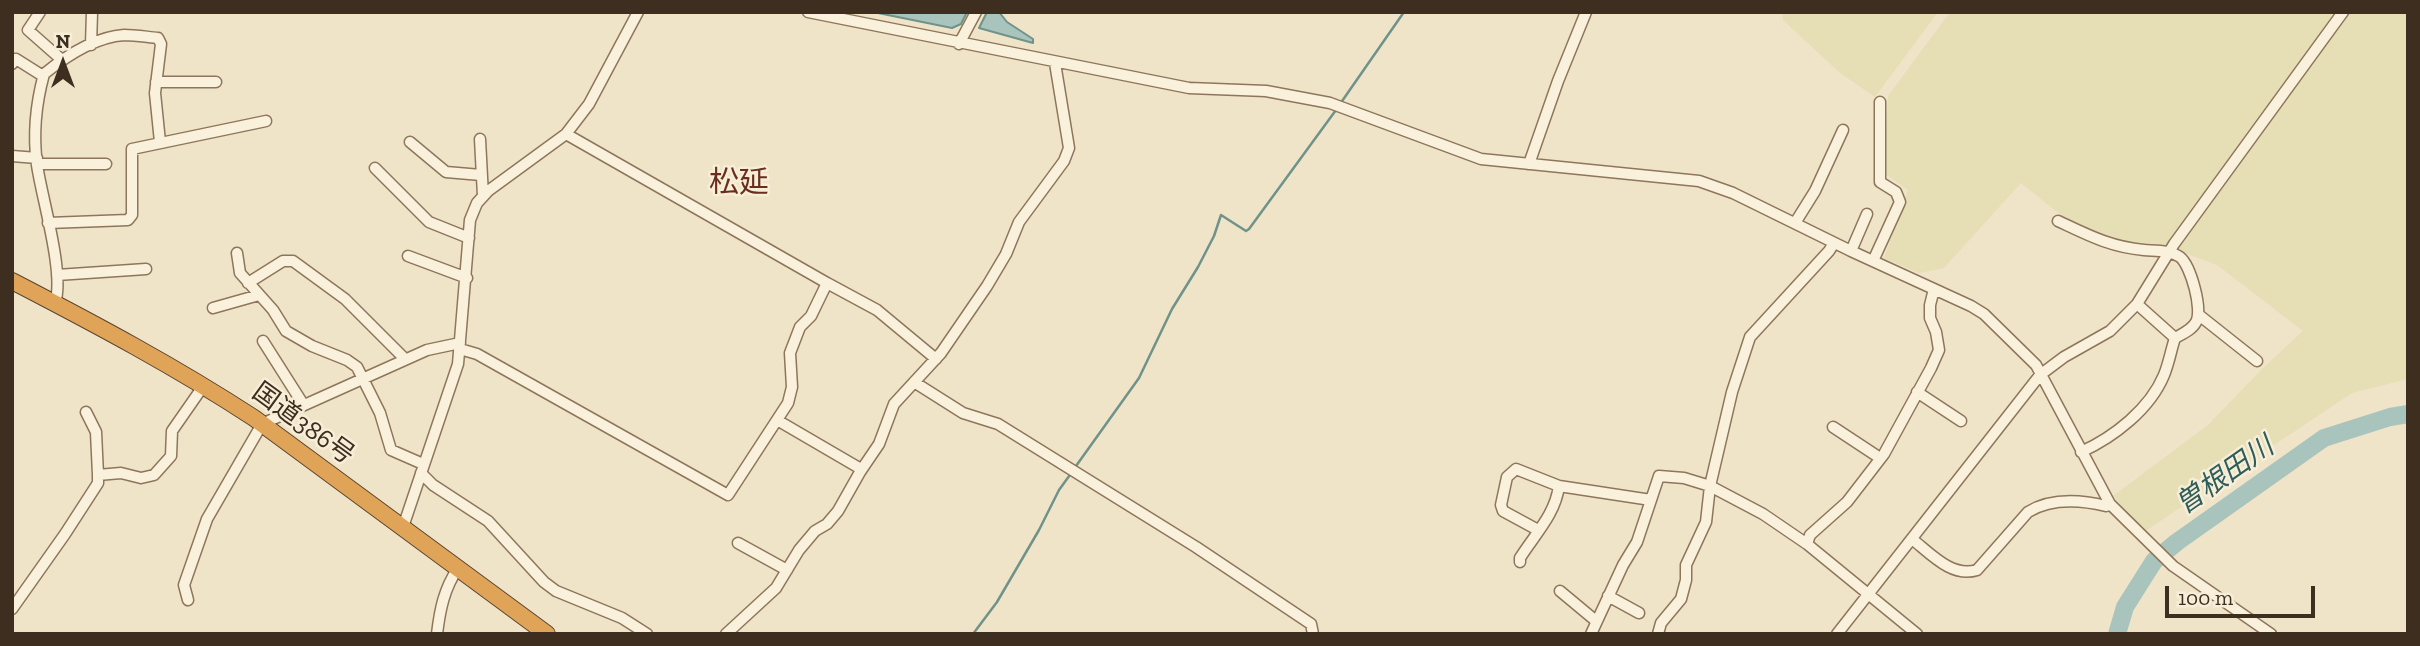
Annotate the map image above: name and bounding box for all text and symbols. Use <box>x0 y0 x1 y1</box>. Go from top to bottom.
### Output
north arrow <box>28 28 98 98</box>
text: N <box>56 30 70 53</box>
district label: 松延 <box>709 165 769 201</box>
street label: 国道386号 <box>246 377 360 471</box>
water label: 曽根田川 <box>2169 430 2281 522</box>
scale bar <box>2168 572 2318 616</box>
text: 100 m <box>2178 585 2233 610</box>

